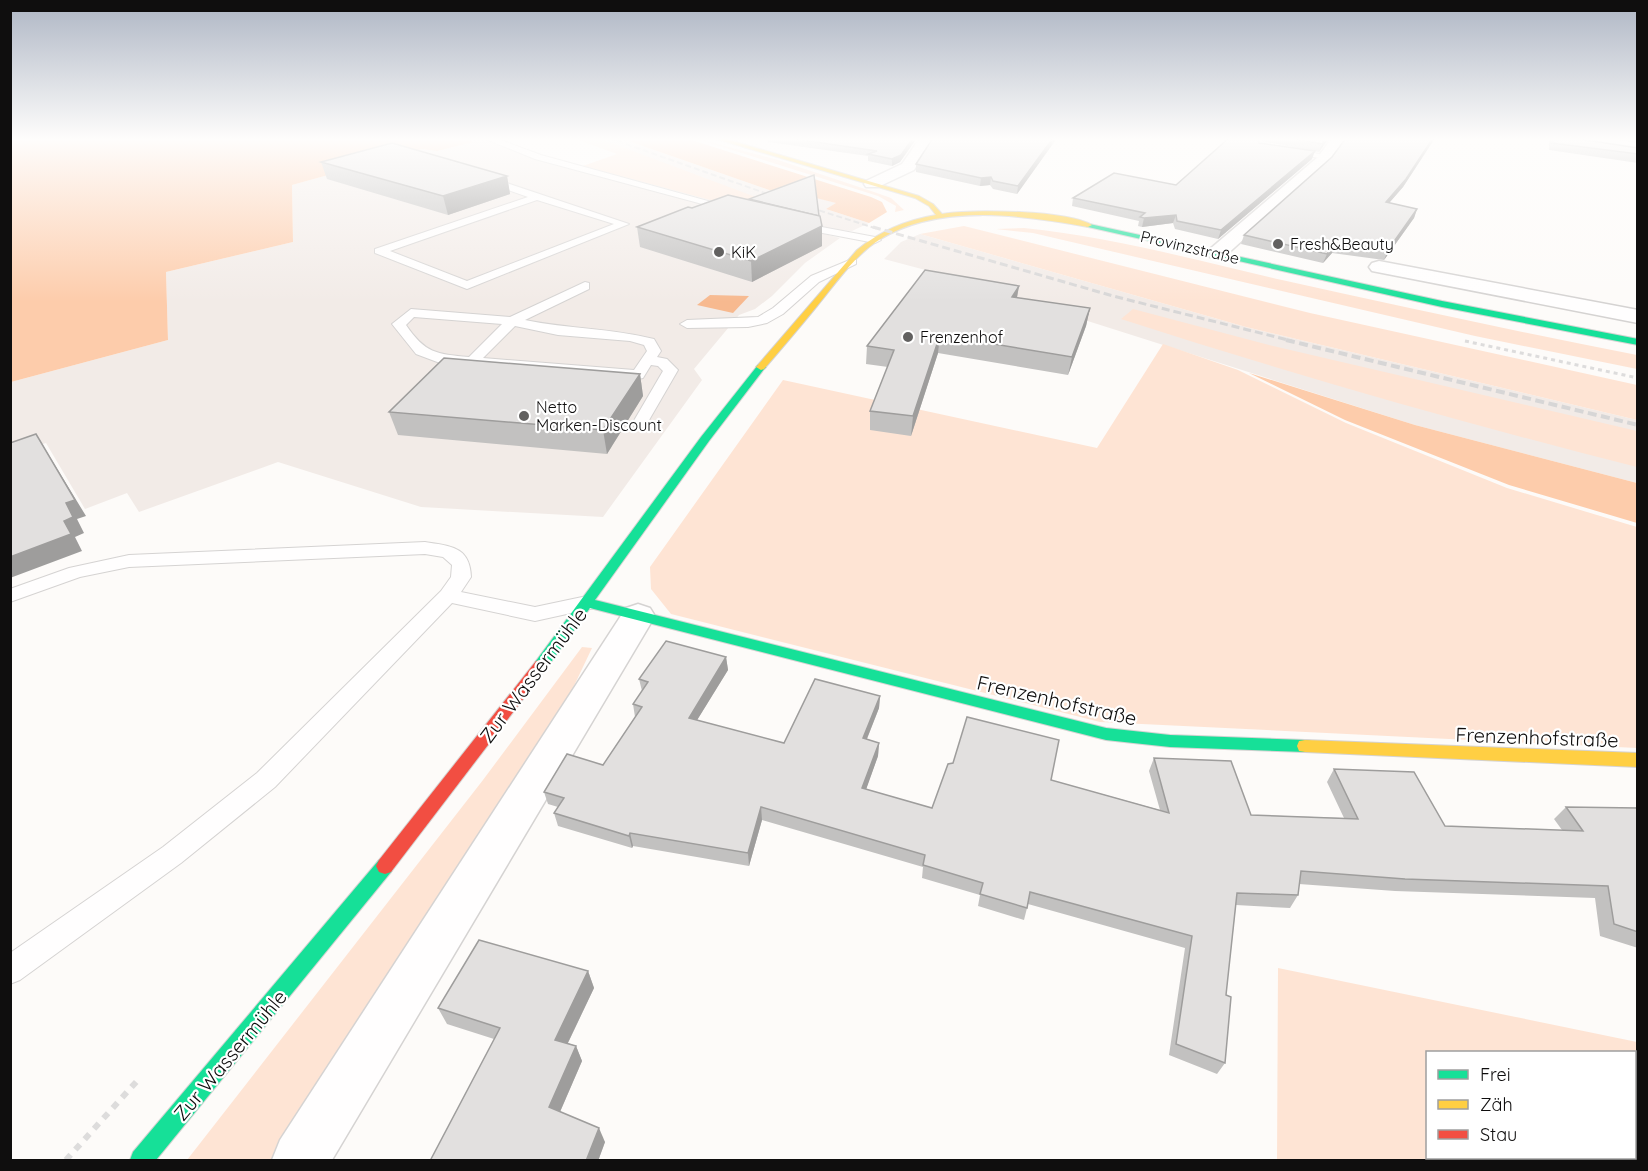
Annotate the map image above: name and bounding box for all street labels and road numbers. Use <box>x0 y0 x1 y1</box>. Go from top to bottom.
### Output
street label: Provinzstraße <box>1139 226 1241 268</box>
street label: Zur Wassermühle <box>474 602 592 748</box>
street label: Frenzenhofstraße <box>975 669 1139 731</box>
street label: Frenzenhofstraße <box>1455 722 1619 752</box>
street label: Zur Wassermühle <box>168 985 292 1125</box>

